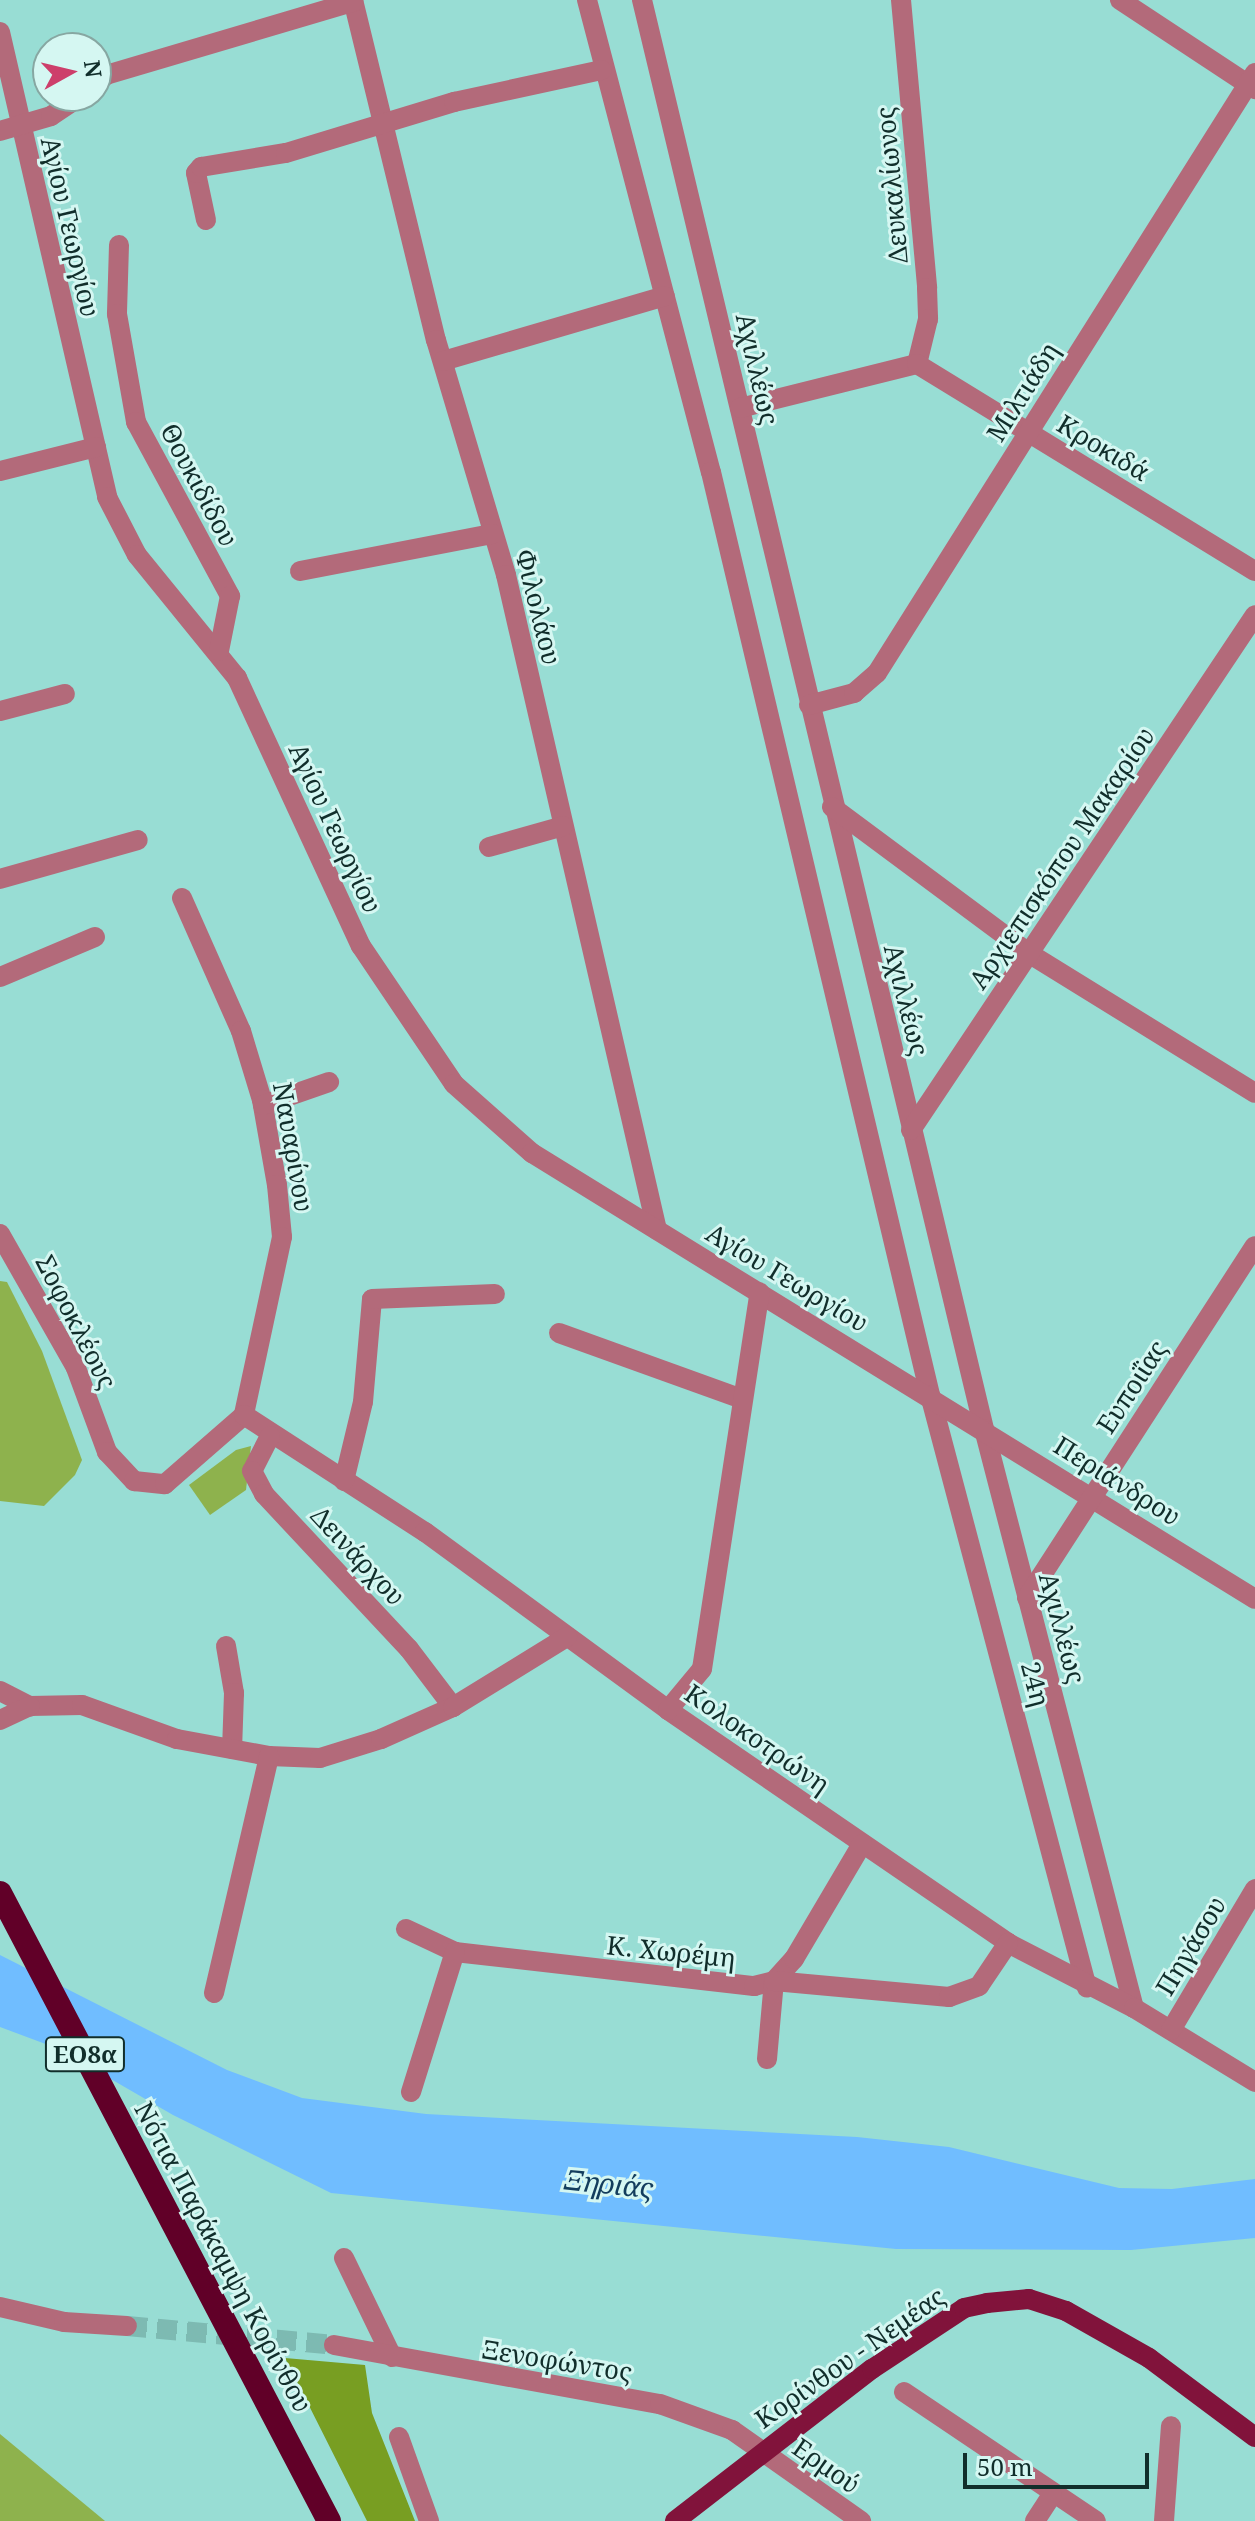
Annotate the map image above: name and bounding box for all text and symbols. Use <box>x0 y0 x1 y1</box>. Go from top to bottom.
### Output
north arrow <box>32 32 112 112</box>
text: N <box>78 58 110 80</box>
street label: Δευκαλίωνος <box>870 105 914 265</box>
street label: Αγίου Γεωργίου <box>34 134 106 320</box>
street label: Αχιλλέως <box>729 310 785 428</box>
street label: Μιλτιάδη <box>980 337 1066 447</box>
street label: Κροκιδά <box>1051 408 1155 488</box>
street label: Θουκιδίδου <box>154 418 244 552</box>
street label: Φιλολάου <box>509 546 567 668</box>
street label: Αρχιεπισκόπου Μακαρίου <box>963 721 1161 995</box>
street label: Αγίου Γεωργίου <box>282 738 388 918</box>
street label: Αχιλλέως <box>877 941 935 1059</box>
street label: Ναυαρίνου <box>266 1080 320 1214</box>
street label: Αγίου Γεωργίου <box>700 1217 874 1339</box>
street label: Σοφοκλέους <box>29 1250 123 1394</box>
street label: Ευποιΐας <box>1090 1335 1174 1439</box>
street label: Περιάνδρου <box>1048 1430 1186 1532</box>
street label: Δεινάρχου <box>305 1500 411 1612</box>
street label: Αχιλλέως <box>1032 1569 1092 1687</box>
street label: 24η <box>1014 1658 1056 1710</box>
street label: Κολοκοτρώνη <box>679 1678 835 1800</box>
street label: Πηγάσου <box>1149 1891 1233 2001</box>
street label: Κ. Χωρέμη <box>605 1930 737 1974</box>
road number: ΕΟ8α <box>43 2034 127 2074</box>
street label: Νότια Παράκαμψη Κορίνθου <box>128 2096 318 2418</box>
water label: Ξηριάς <box>563 2162 655 2204</box>
street label: Κορίνθου - Νεμέας <box>749 2281 951 2435</box>
street label: Ξενοφώντος <box>480 2334 634 2388</box>
street label: Ερμού <box>786 2432 866 2500</box>
scale bar <box>967 2437 1153 2487</box>
text: 50 m <box>977 2450 1033 2483</box>

